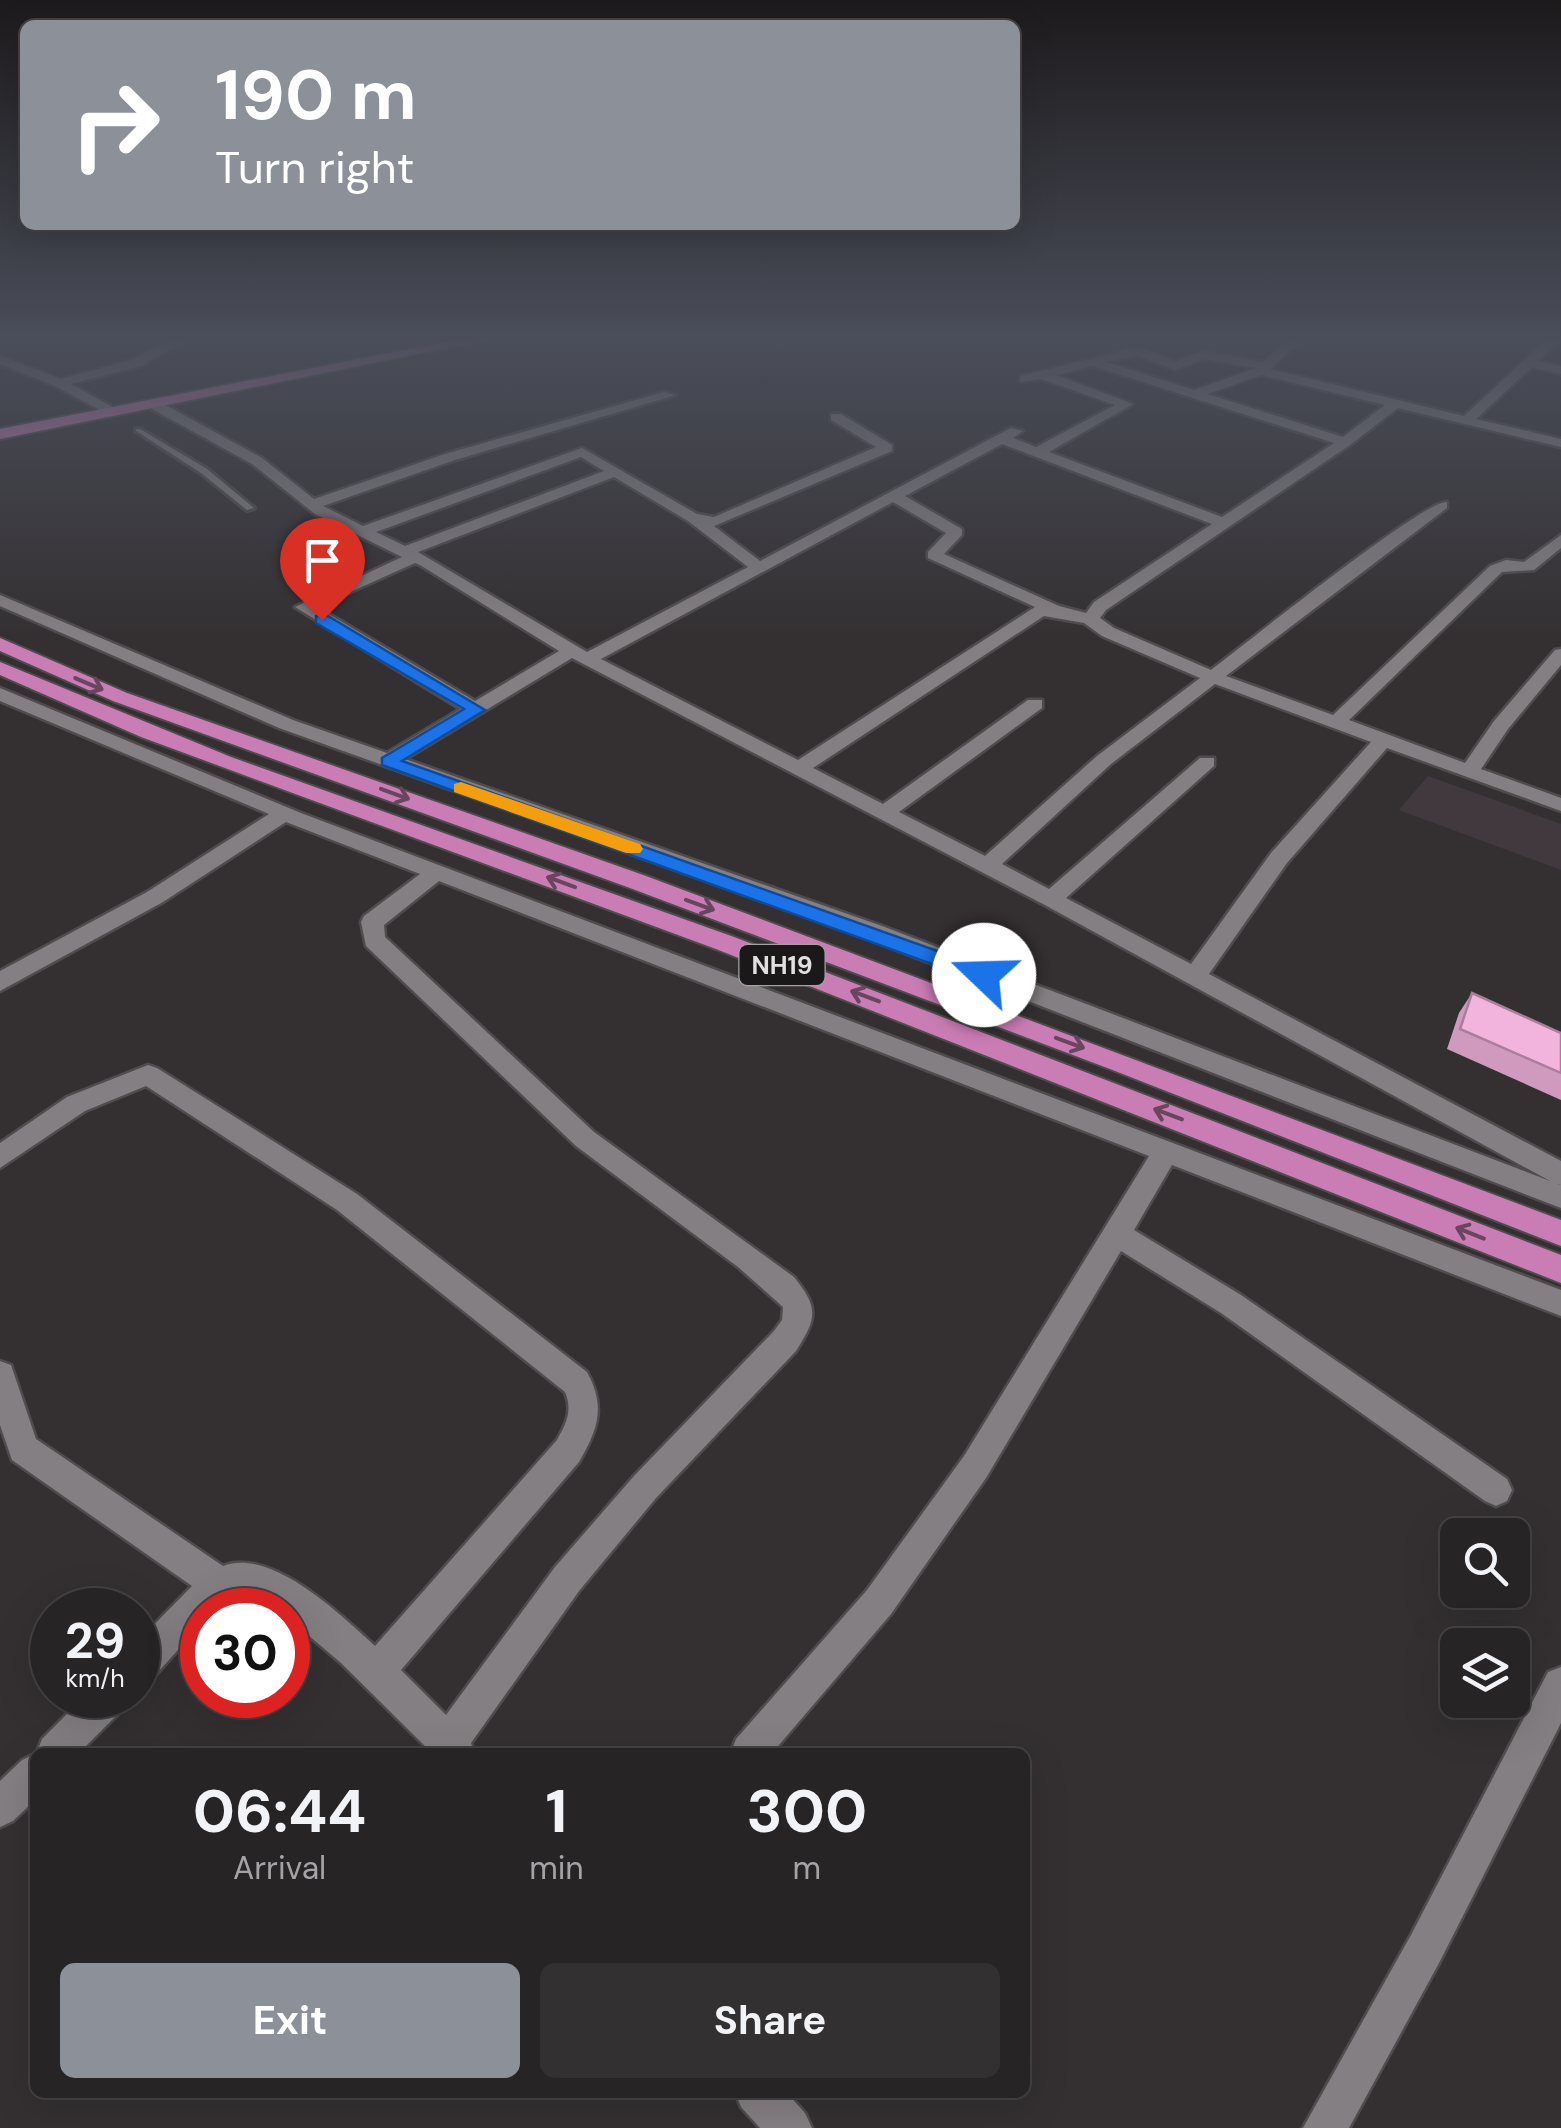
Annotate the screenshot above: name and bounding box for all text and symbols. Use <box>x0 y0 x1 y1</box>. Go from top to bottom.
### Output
text: 190 m <box>215 50 417 141</box>
icon: right <box>50 60 180 190</box>
text: Turn right <box>215 138 414 197</box>
pin <box>280 518 365 621</box>
icon: arrive <box>295 533 350 588</box>
one-way arrow <box>73 676 104 694</box>
one-way arrow <box>378 786 409 804</box>
one-way arrow <box>547 872 578 890</box>
one-way arrow <box>684 897 715 915</box>
position arrow <box>932 923 1036 1027</box>
road number: NH19 <box>740 945 824 985</box>
one-way arrow <box>851 986 882 1004</box>
one-way arrow <box>1054 1035 1085 1053</box>
one-way arrow <box>1154 1103 1184 1121</box>
one-way arrow <box>1456 1223 1486 1241</box>
map controls <box>1440 1518 1530 1718</box>
button: search <box>1440 1518 1530 1608</box>
speed limit sign: 30 <box>180 1588 310 1718</box>
text: 29 <box>65 1608 125 1674</box>
button: layers <box>1440 1628 1530 1718</box>
text: km/h <box>65 1662 125 1695</box>
text: 06:44 <box>193 1772 366 1851</box>
text: 1 <box>545 1772 567 1851</box>
text: 300 <box>746 1772 867 1851</box>
text: Arrival <box>233 1847 326 1889</box>
text: min <box>529 1847 584 1889</box>
text: m <box>793 1847 821 1889</box>
button: Exit <box>60 1963 520 2078</box>
button: Share <box>540 1963 1000 2078</box>

